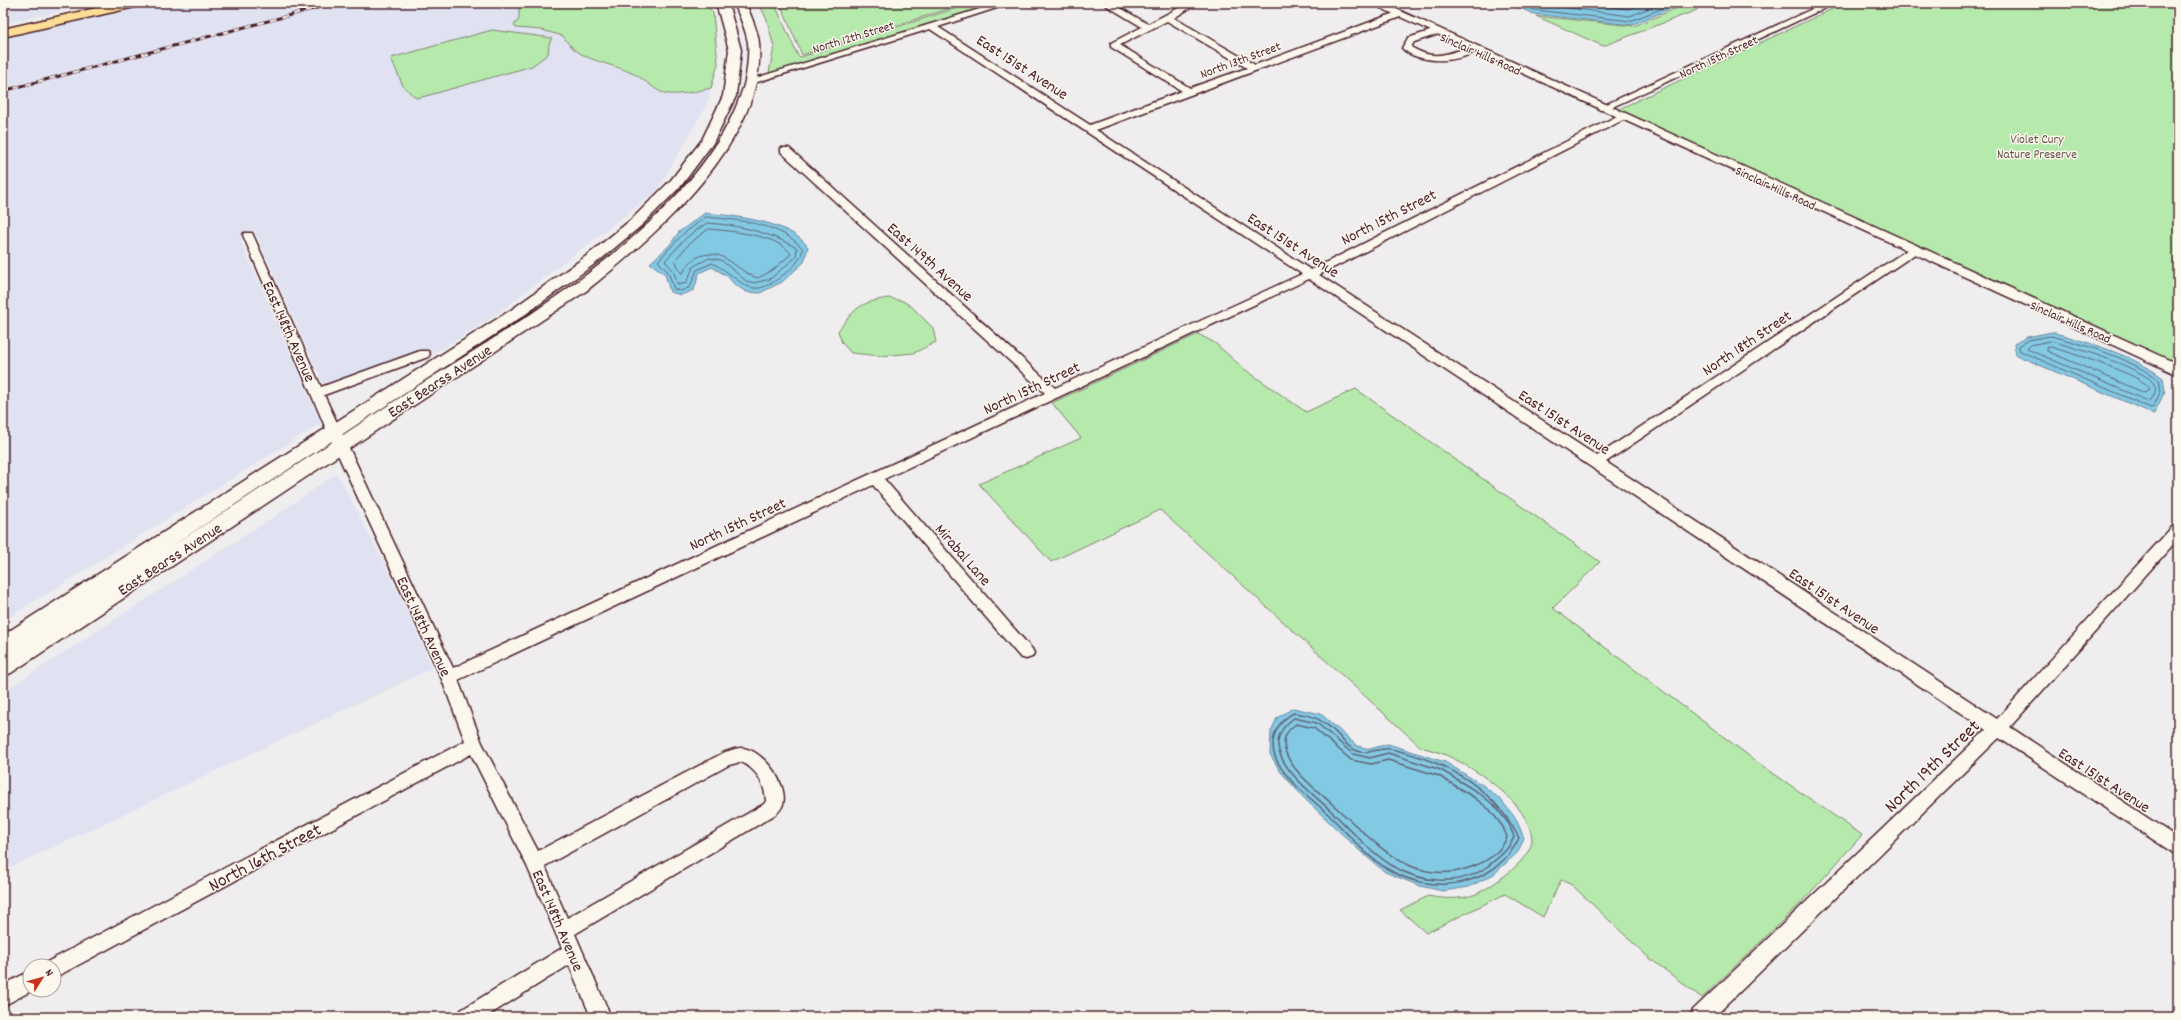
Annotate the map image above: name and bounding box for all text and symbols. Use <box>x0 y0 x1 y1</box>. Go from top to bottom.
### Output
street label: North 12th Street <box>810 17 897 60</box>
street label: Sinclair Hills Road <box>1437 29 1523 82</box>
street label: East 151st Avenue <box>971 30 1072 106</box>
street label: North 15th Street <box>1677 32 1762 85</box>
street label: North 13th Street <box>1198 38 1284 85</box>
park label: Violet Cury Nature Preserve <box>1997 131 2077 165</box>
street label: Sinclair Hills Road <box>1732 162 1818 216</box>
street label: North 15th Street <box>1337 184 1441 252</box>
street label: East 151st Avenue <box>1242 208 1343 284</box>
street label: East 149th Avenue <box>881 218 978 308</box>
street label: East 148th Avenue <box>255 278 320 386</box>
street label: Sinclair Hills Road <box>2027 297 2113 350</box>
street label: North 18th Street <box>1698 306 1797 383</box>
street label: East Bearss Avenue <box>384 340 497 424</box>
street label: North 15th Street <box>980 357 1084 422</box>
street label: East 151st Avenue <box>1513 385 1614 461</box>
street label: North 15th Street <box>686 493 790 558</box>
street label: East Bearss Avenue <box>114 518 227 602</box>
street label: Mirabal Lane <box>928 519 996 592</box>
street label: East 151st Avenue <box>1783 563 1884 641</box>
street label: East 148th Avenue <box>389 573 456 681</box>
street label: North 19th Street <box>1879 715 1987 820</box>
street label: East 151st Avenue <box>2053 743 2154 819</box>
street label: North 16th Street <box>204 818 327 900</box>
street label: East 148th Avenue <box>525 867 588 975</box>
north arrow <box>22 958 62 998</box>
text: N <box>40 966 57 981</box>

